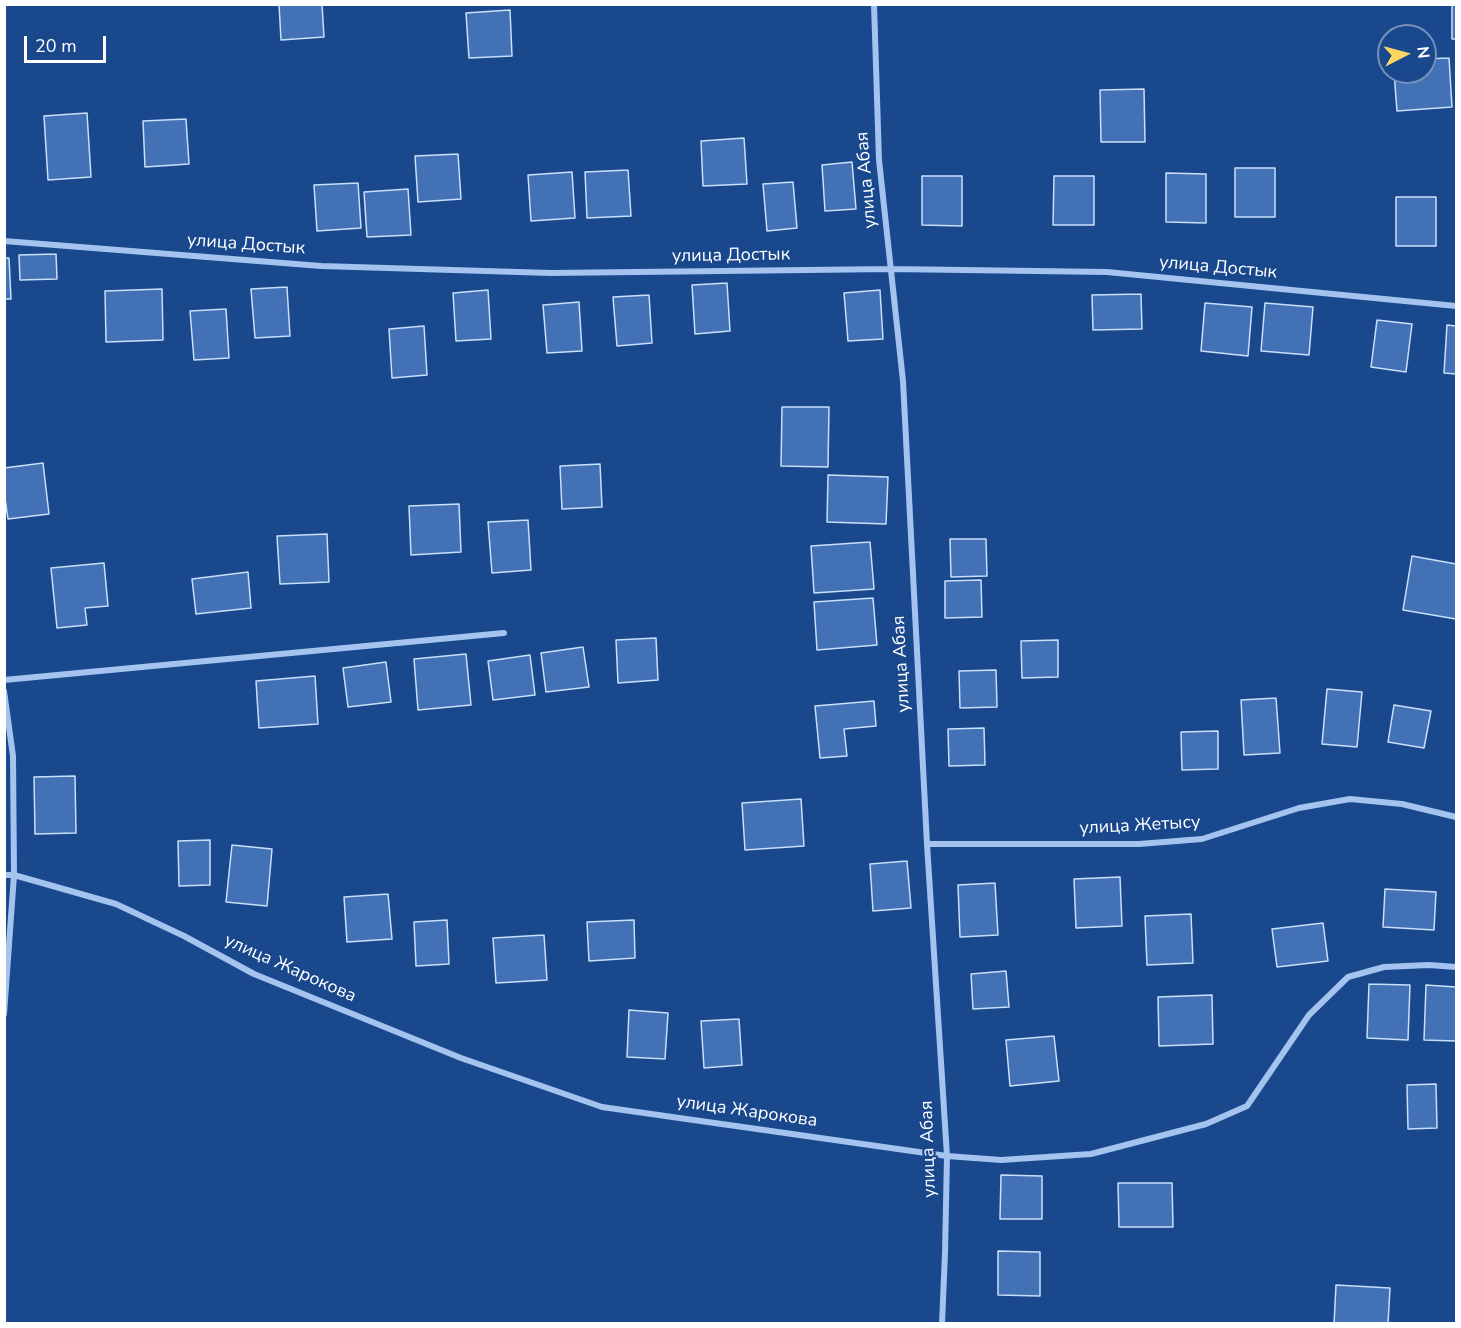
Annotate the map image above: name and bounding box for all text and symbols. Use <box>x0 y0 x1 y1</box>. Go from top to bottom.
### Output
scale bar <box>27 24 110 62</box>
north arrow <box>1377 24 1437 84</box>
text: 20 m <box>35 34 77 58</box>
text: N <box>1411 45 1434 59</box>
street label: улица Абая <box>852 131 882 229</box>
street label: улица Достык <box>186 230 306 260</box>
street label: улица Достык <box>672 244 790 268</box>
street label: улица Достык <box>1158 252 1278 284</box>
street label: улица Абая <box>889 615 915 713</box>
street label: улица Жетысу <box>1079 812 1201 840</box>
street label: улица Жарокова <box>221 930 359 1008</box>
street label: улица Жарокова <box>675 1091 819 1133</box>
street label: улица Абая <box>917 1100 941 1198</box>

